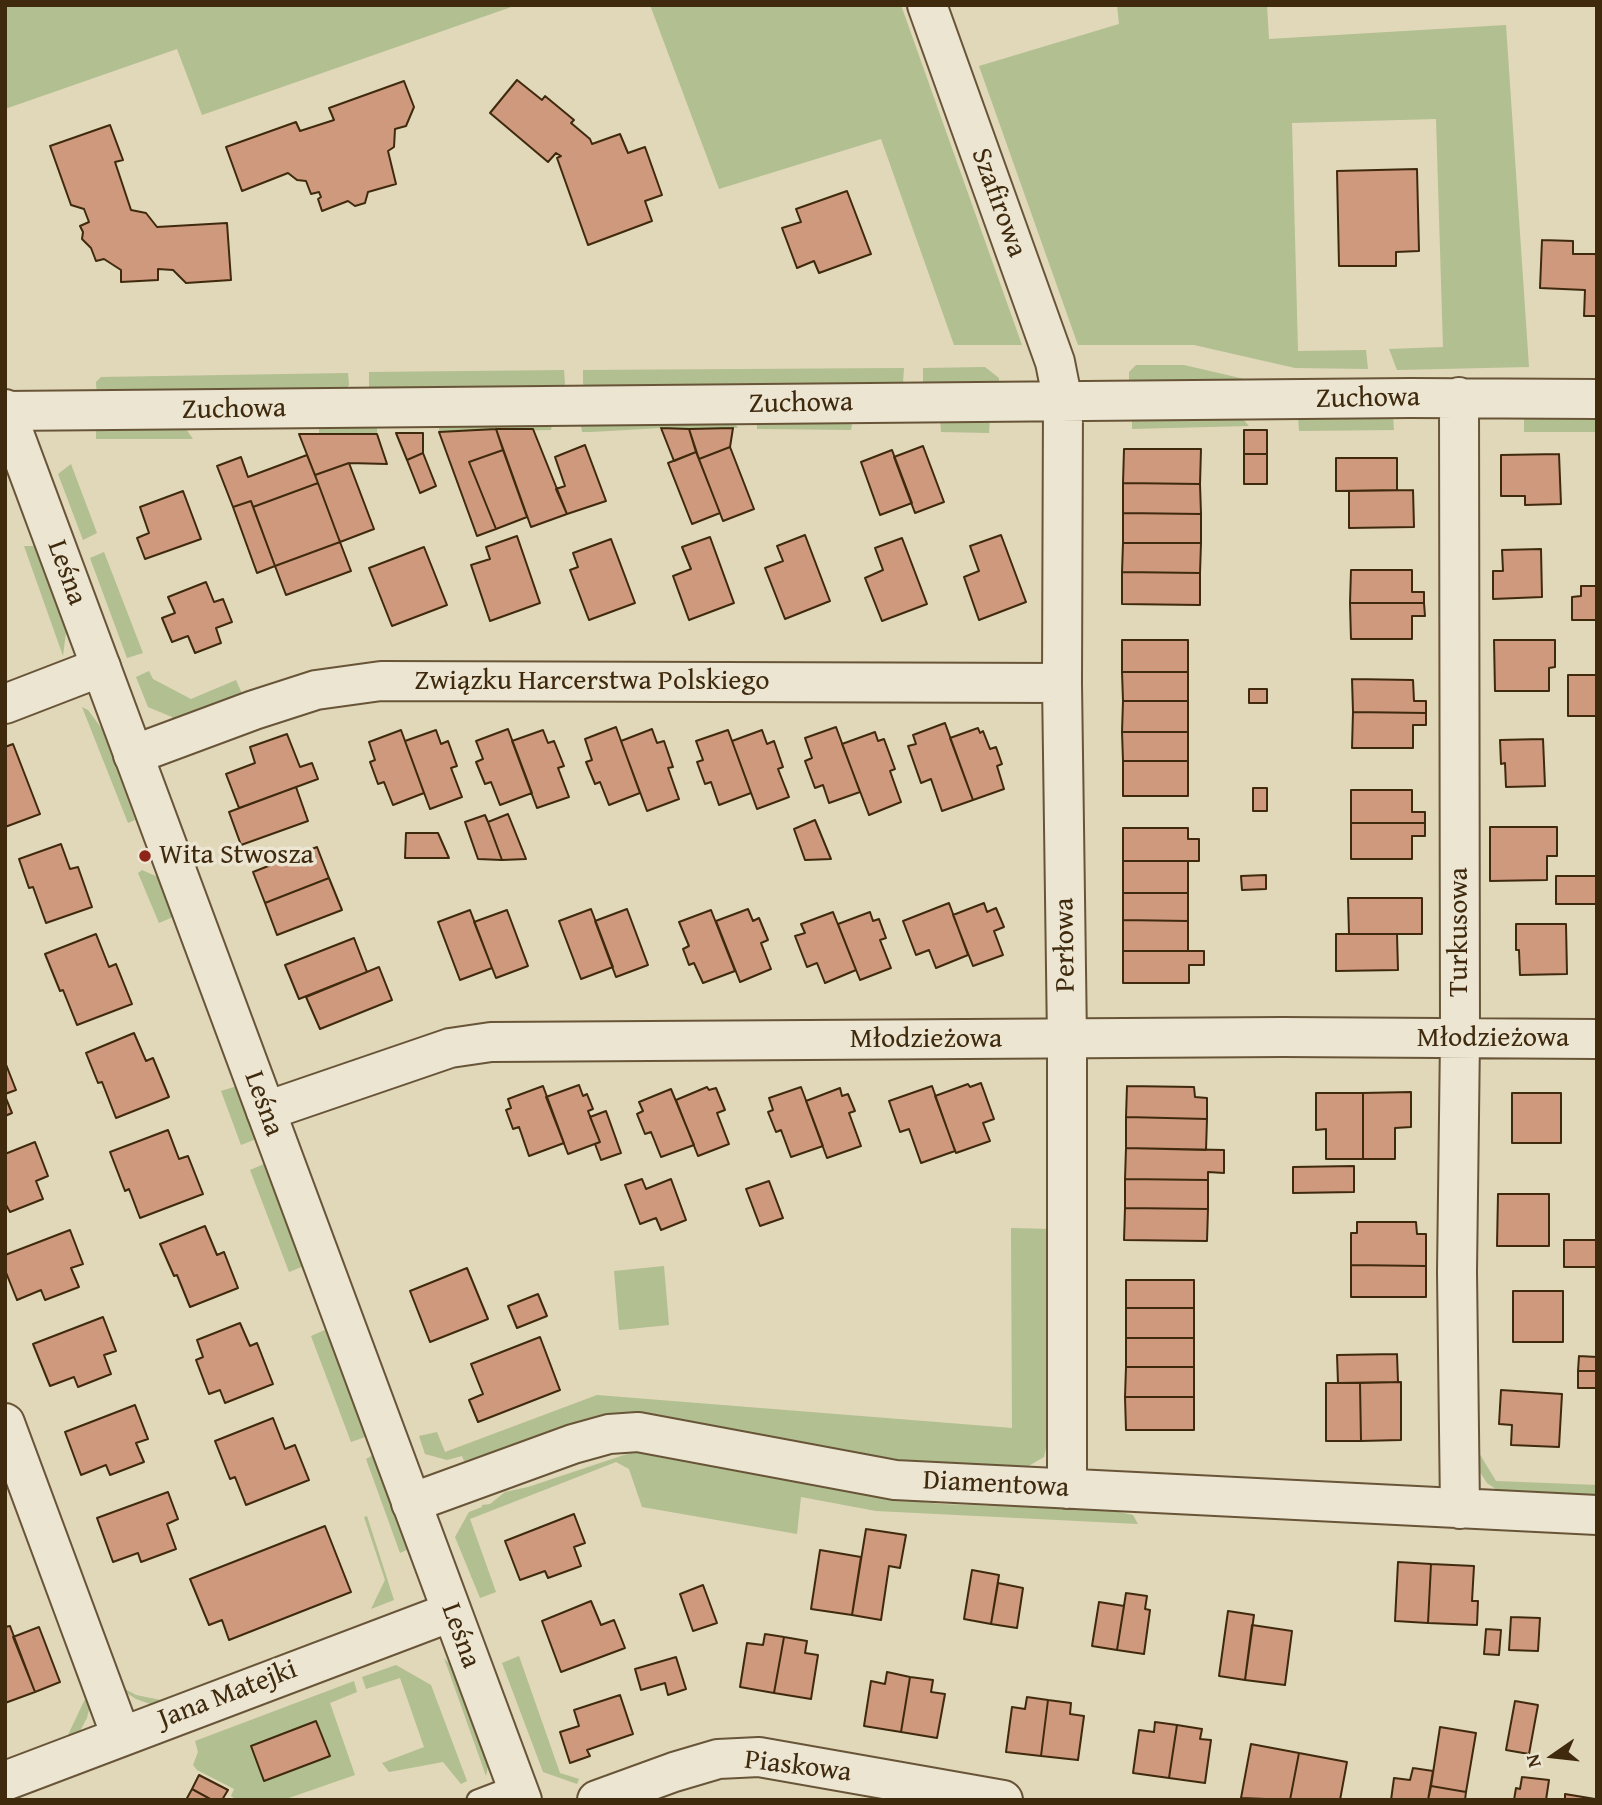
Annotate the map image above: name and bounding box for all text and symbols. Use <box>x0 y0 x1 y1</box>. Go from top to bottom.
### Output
street label: Szafirowa <box>963 144 1033 262</box>
street label: Zuchowa <box>1316 381 1420 417</box>
street label: Zuchowa <box>749 386 853 422</box>
street label: Zuchowa <box>182 392 286 428</box>
street label: Leśna <box>39 536 93 610</box>
street label: Związku Harcerstwa Polskiego <box>414 665 770 699</box>
place label: Wita Stwosza <box>159 839 314 873</box>
marker: Wita Stwosza <box>137 848 153 864</box>
street label: Turkusowa <box>1443 867 1477 997</box>
street label: Perłowa <box>1048 897 1084 993</box>
street label: Młodzieżowa <box>1417 1022 1569 1056</box>
street label: Młodzieżowa <box>850 1023 1002 1057</box>
street label: Leśna <box>236 1067 290 1141</box>
street label: Diamentowa <box>922 1464 1070 1506</box>
street label: Leśna <box>433 1599 487 1673</box>
street label: Jana Matejki <box>154 1653 302 1737</box>
north arrow <box>1518 1721 1588 1791</box>
street label: Piaskowa <box>743 1744 853 1790</box>
text: N <box>1518 1752 1548 1771</box>

